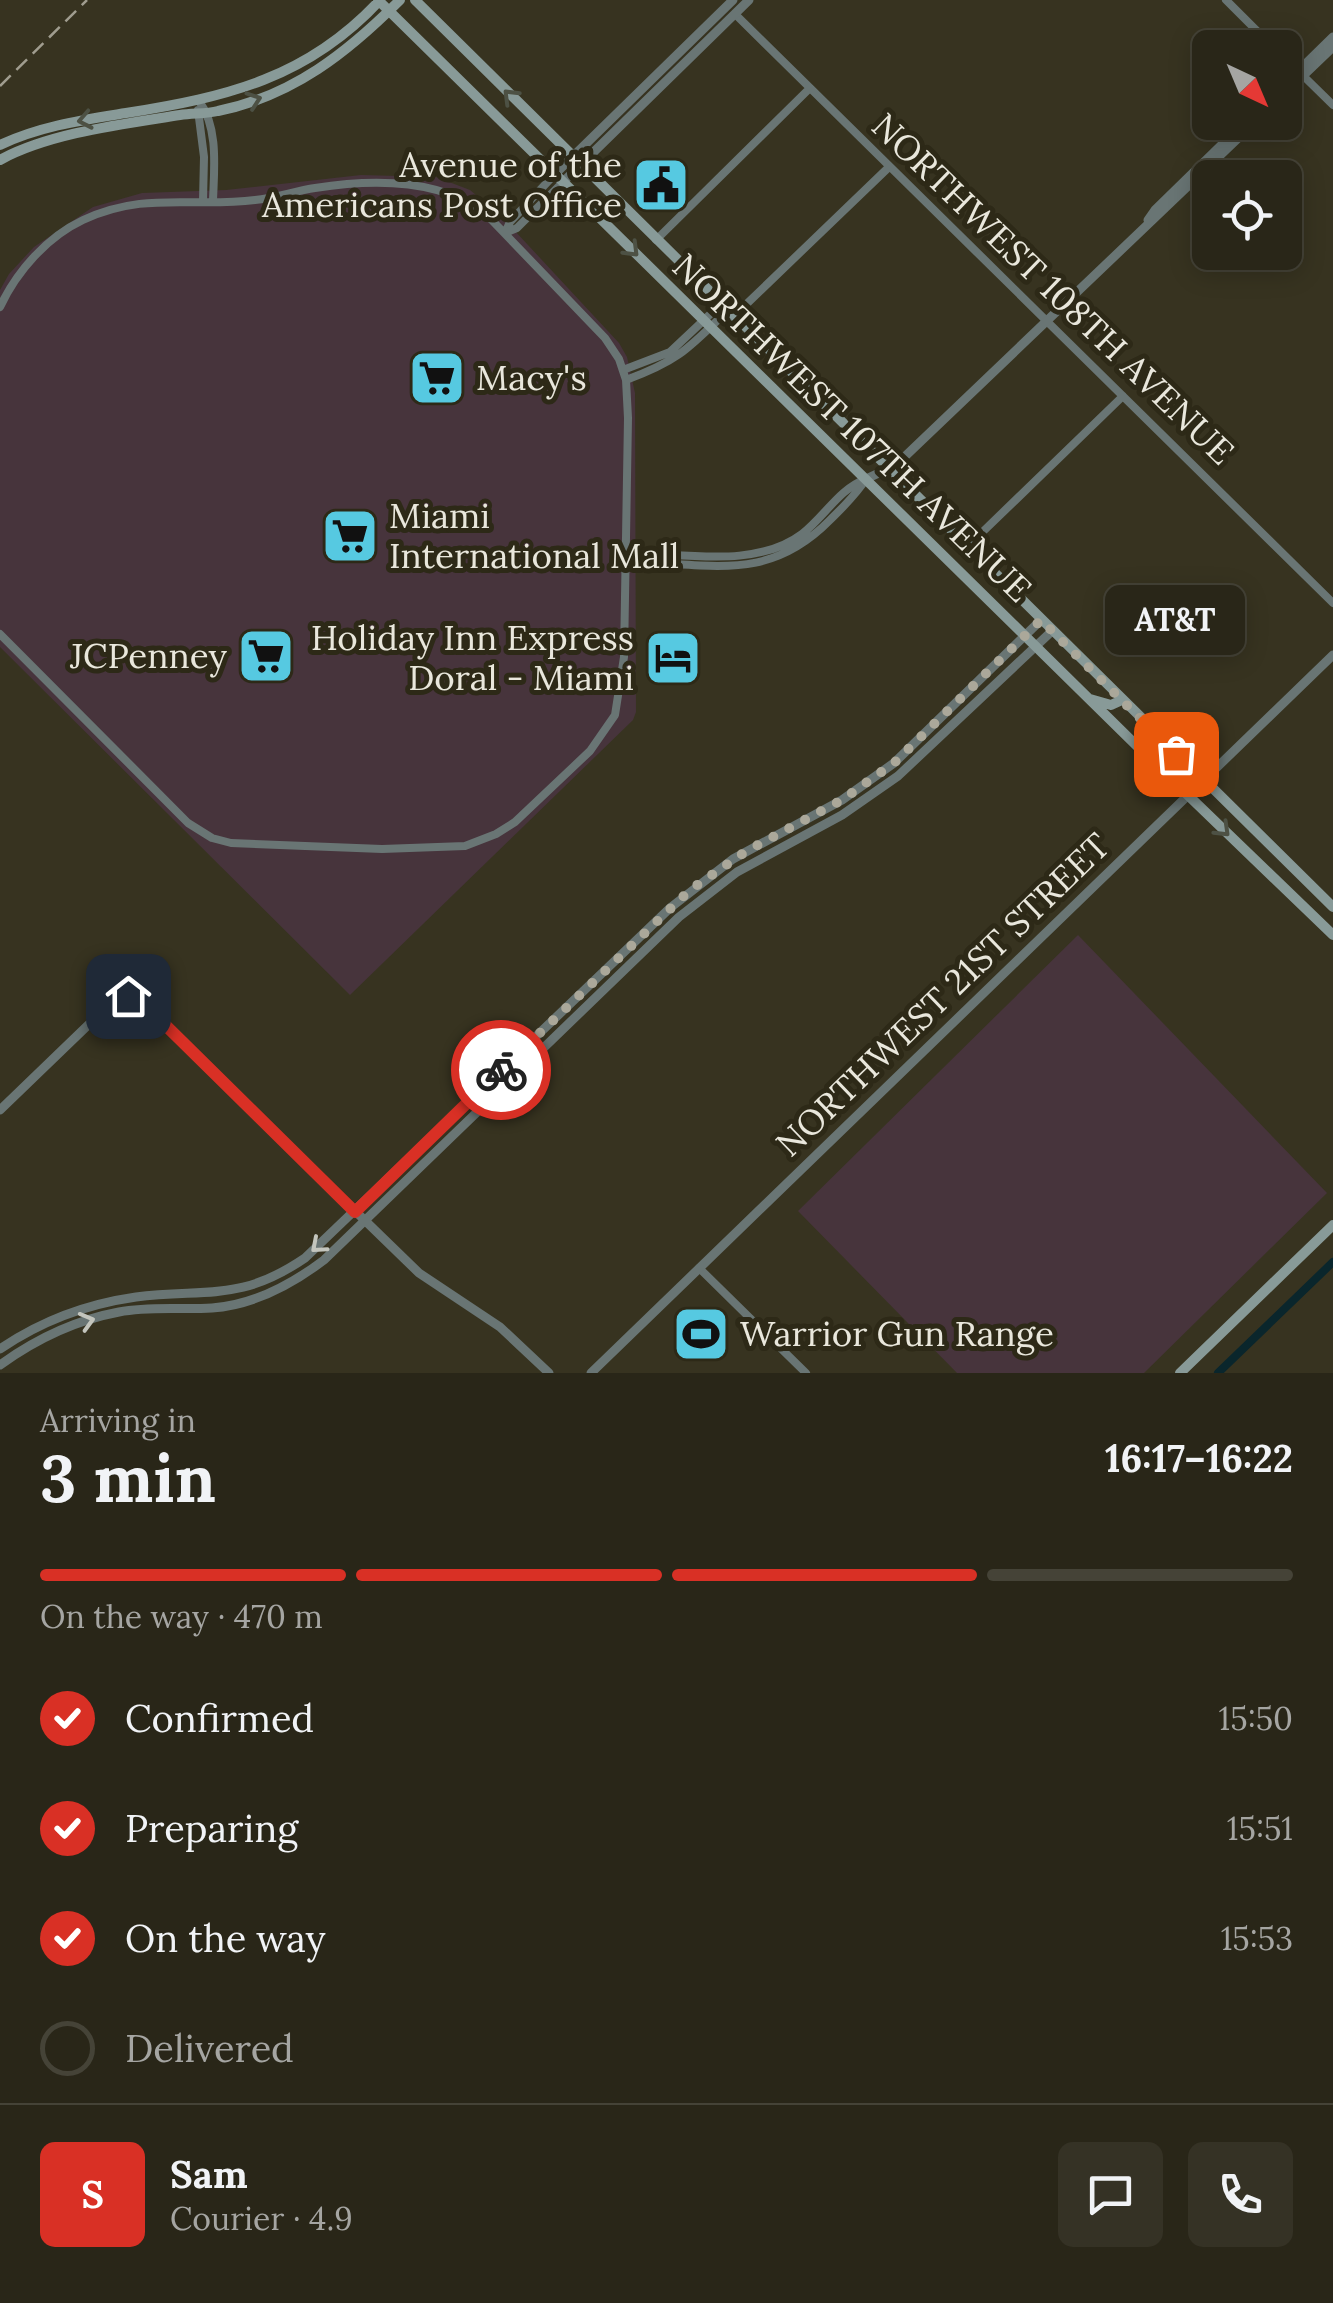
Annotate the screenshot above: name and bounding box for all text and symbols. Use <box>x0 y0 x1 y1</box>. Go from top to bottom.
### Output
north arrow <box>1192 30 1302 140</box>
map controls <box>1192 30 1302 270</box>
one-way arrow <box>504 90 522 108</box>
one-way arrow <box>245 91 262 112</box>
street label: NORTHWEST 108TH AVENUE <box>863 103 1244 474</box>
one-way arrow <box>77 109 93 130</box>
place label: Avenue of the Americans Post Office <box>261 142 622 227</box>
public building icon: Avenue of the Americans Post Office <box>631 155 691 215</box>
button: locate <box>1192 160 1302 270</box>
one-way arrow <box>620 239 638 257</box>
street label: NORTHWEST 107TH AVENUE <box>663 244 1041 611</box>
supermarket icon: Macy's <box>407 348 467 408</box>
place label: Macy's <box>476 355 587 400</box>
place label: Miami International Mall <box>389 493 679 578</box>
supermarket icon: Miami International Mall <box>320 506 380 566</box>
callout: AT&T <box>1106 584 1246 654</box>
text: AT&T <box>1134 599 1216 640</box>
place label: Holiday Inn Express Doral - Miami <box>311 615 634 700</box>
supermarket icon: JCPenney <box>236 626 296 686</box>
hotel icon: Holiday Inn Express Doral - Miami <box>643 628 703 688</box>
place label: JCPenney <box>69 633 228 678</box>
pin <box>1134 712 1219 797</box>
icon: bag <box>1149 727 1204 782</box>
one-way arrow <box>1212 818 1230 836</box>
street label: NORTHWEST 21ST STREET <box>766 823 1119 1166</box>
pin <box>86 954 171 1039</box>
icon: home <box>101 969 156 1024</box>
courier <box>451 1020 551 1120</box>
icon: bike <box>474 1043 529 1098</box>
one-way arrow <box>312 1234 330 1252</box>
sports icon: Warrior Gun Range <box>671 1304 731 1364</box>
place label: Warrior Gun Range <box>740 1311 1054 1356</box>
one-way arrow <box>77 1312 94 1333</box>
text: Arriving in <box>40 1400 196 1441</box>
text: 16:17–16:22 <box>1105 1434 1293 1482</box>
text: 3 min <box>40 1437 216 1520</box>
text: On the way · 470 m <box>40 1596 323 1637</box>
icon: check <box>40 1691 95 1746</box>
text: Confirmed <box>125 1694 314 1742</box>
text: 15:50 <box>1219 1698 1293 1739</box>
icon: check <box>40 1801 95 1856</box>
text: Preparing <box>125 1804 298 1852</box>
text: 15:51 <box>1227 1808 1293 1849</box>
icon: check <box>40 1911 95 1966</box>
text: On the way <box>125 1914 326 1962</box>
text: 15:53 <box>1221 1918 1293 1959</box>
text: Delivered <box>125 2024 294 2072</box>
button: chat <box>1058 2142 1163 2247</box>
button: phone <box>1188 2142 1293 2247</box>
text: Sam <box>170 2150 248 2198</box>
text: S <box>81 2170 104 2218</box>
text: Courier · 4.9 <box>170 2198 353 2239</box>

